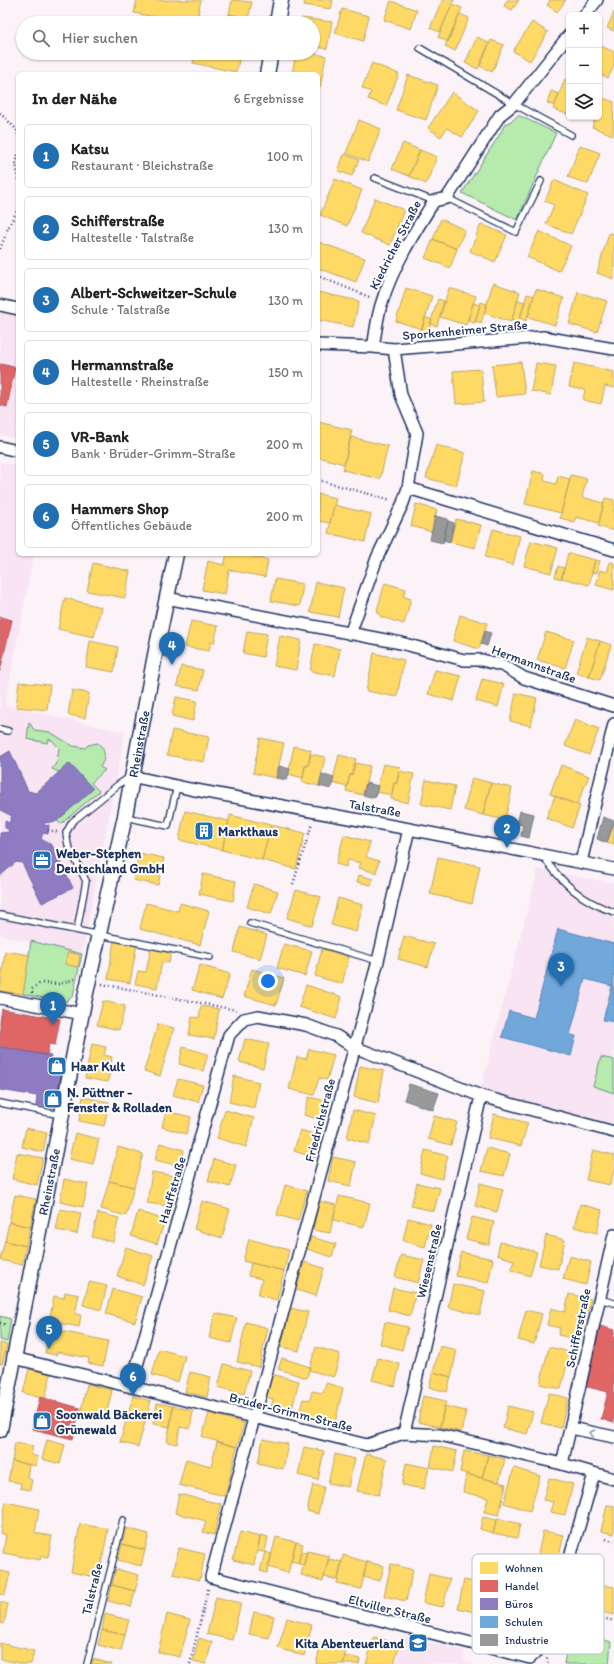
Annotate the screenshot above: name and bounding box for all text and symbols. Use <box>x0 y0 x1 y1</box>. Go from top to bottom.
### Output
map controls <box>566 12 602 120</box>
button: + <box>566 12 602 48</box>
search box <box>16 16 320 60</box>
icon: search <box>30 27 52 49</box>
text: Hier suchen <box>62 29 138 47</box>
button: − <box>566 48 602 84</box>
button: layers <box>566 84 602 120</box>
text: In der Nähe <box>32 88 117 108</box>
text: 6 Ergebnisse <box>234 91 304 106</box>
text: Katsu <box>71 140 109 158</box>
text: 1 <box>43 149 49 164</box>
text: 100 m <box>267 149 303 164</box>
text: Restaurant · Bleichstraße <box>71 158 214 173</box>
street label: Kiedricher Straße <box>366 198 424 292</box>
text: Schifferstraße <box>71 212 164 230</box>
text: 2 <box>43 221 49 236</box>
text: 130 m <box>268 221 303 236</box>
text: Haltestelle · Talstraße <box>71 230 194 245</box>
text: Albert-Schweitzer-Schule <box>71 284 237 302</box>
text: 3 <box>42 293 50 308</box>
text: 130 m <box>268 293 303 308</box>
text: Schule · Talstraße <box>71 302 170 317</box>
street label: Sporkenheimer Straße <box>402 317 528 343</box>
text: Hermannstraße <box>71 356 173 374</box>
text: 4 <box>42 365 50 380</box>
text: 150 m <box>268 365 303 380</box>
text: Haltestelle · Rheinstraße <box>71 374 209 389</box>
text: VR-Bank <box>71 428 129 446</box>
text: 5 <box>43 437 49 452</box>
text: 200 m <box>266 437 303 452</box>
text: Bank · Brüder-Grimm-Straße <box>71 446 236 461</box>
text: Hammers Shop <box>71 500 169 518</box>
text: 6 <box>43 509 49 524</box>
text: 200 m <box>266 509 303 524</box>
text: Öffentliches Gebäude <box>71 518 192 533</box>
pin: 4 <box>159 632 185 665</box>
street label: Hermannstraße <box>490 642 578 686</box>
street label: Rheinstraße <box>125 709 152 779</box>
street label: Talstraße <box>348 796 402 820</box>
pin: 2 <box>494 815 520 848</box>
building icon: Markthaus <box>193 820 215 842</box>
place label: Markthaus <box>218 824 278 839</box>
place label: Weber-Stephen Deutschland GmbH <box>56 846 165 876</box>
office icon: Weber-Stephen Deutschland GmbH <box>31 849 53 871</box>
pin: 3 <box>548 953 574 986</box>
your location <box>258 971 278 991</box>
pin: 1 <box>40 992 66 1025</box>
shop icon: Haar Kult <box>46 1055 68 1077</box>
place label: Haar Kult <box>71 1059 125 1074</box>
street label: Friedrichstraße <box>302 1077 338 1163</box>
place label: N. Püttner - Fenster & Rolladen <box>67 1085 173 1115</box>
shop icon: N. Püttner - Fenster & Rolladen <box>42 1088 64 1110</box>
street label: Rheinstraße <box>35 1147 63 1217</box>
street label: Hauffstraße <box>155 1155 189 1225</box>
street label: Wiesenstraße <box>413 1222 445 1300</box>
street label: Schifferstraße <box>562 1287 594 1369</box>
pin: 5 <box>36 1316 62 1349</box>
pin: 6 <box>120 1363 146 1396</box>
street label: Brüder-Grimm-Straße <box>228 1389 354 1435</box>
place label: Soonwald Bäckerei Grünewald <box>56 1407 162 1437</box>
shop icon: Soonwald Bäckerei Grünewald <box>31 1410 53 1432</box>
one-way arrow <box>589 1429 596 1437</box>
legend <box>472 1554 604 1654</box>
street label: Talstraße <box>78 1562 106 1616</box>
text: Wohnen <box>505 1562 544 1575</box>
text: Handel <box>505 1580 539 1593</box>
street label: Eltviller Straße <box>347 1591 433 1627</box>
text: Büros <box>505 1598 533 1611</box>
text: Schulen <box>505 1616 543 1629</box>
school or university icon: Kita Abenteuerland <box>407 1632 429 1654</box>
text: Industrie <box>505 1634 549 1647</box>
place label: Kita Abenteuerland <box>295 1636 405 1651</box>

